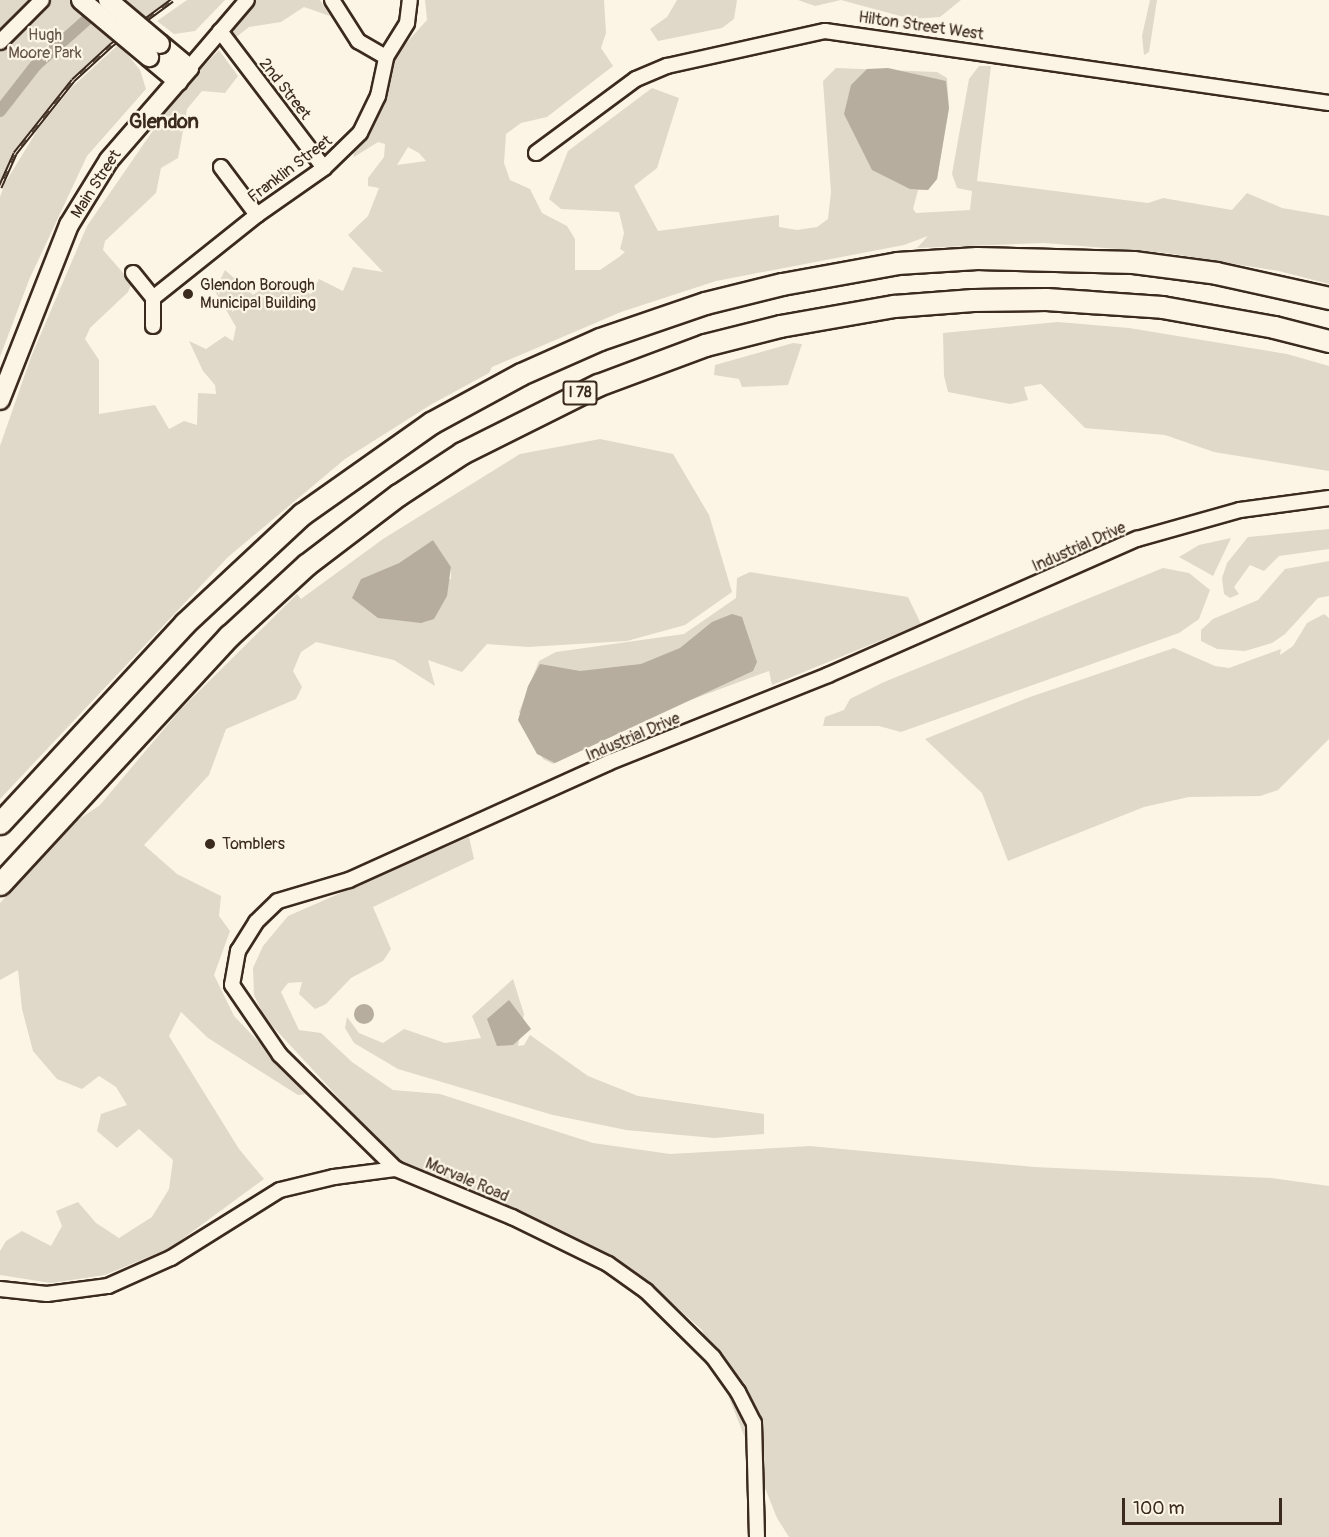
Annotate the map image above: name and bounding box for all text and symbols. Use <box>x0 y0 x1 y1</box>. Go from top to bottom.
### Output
street label: Hilton Street West <box>857 8 985 44</box>
park label: Hugh Moore Park <box>8 25 82 63</box>
street label: 2nd Street <box>255 54 315 124</box>
district label: Glendon <box>129 109 199 133</box>
street label: Franklin Street <box>244 131 336 207</box>
street label: Main Street <box>67 146 125 222</box>
place label: Glendon Borough Municipal Building <box>200 275 316 313</box>
marker: Glendon Borough Municipal Building <box>181 287 195 301</box>
road number: I 78 <box>562 381 598 405</box>
street label: Industrial Drive <box>1029 518 1129 576</box>
street label: Industrial Drive <box>583 709 683 765</box>
place label: Tomblers <box>222 834 285 854</box>
marker: Tomblers <box>203 837 217 851</box>
street label: Morvale Road <box>422 1154 512 1206</box>
scale bar <box>1125 1486 1286 1524</box>
text: 100 m <box>1133 1497 1185 1520</box>

